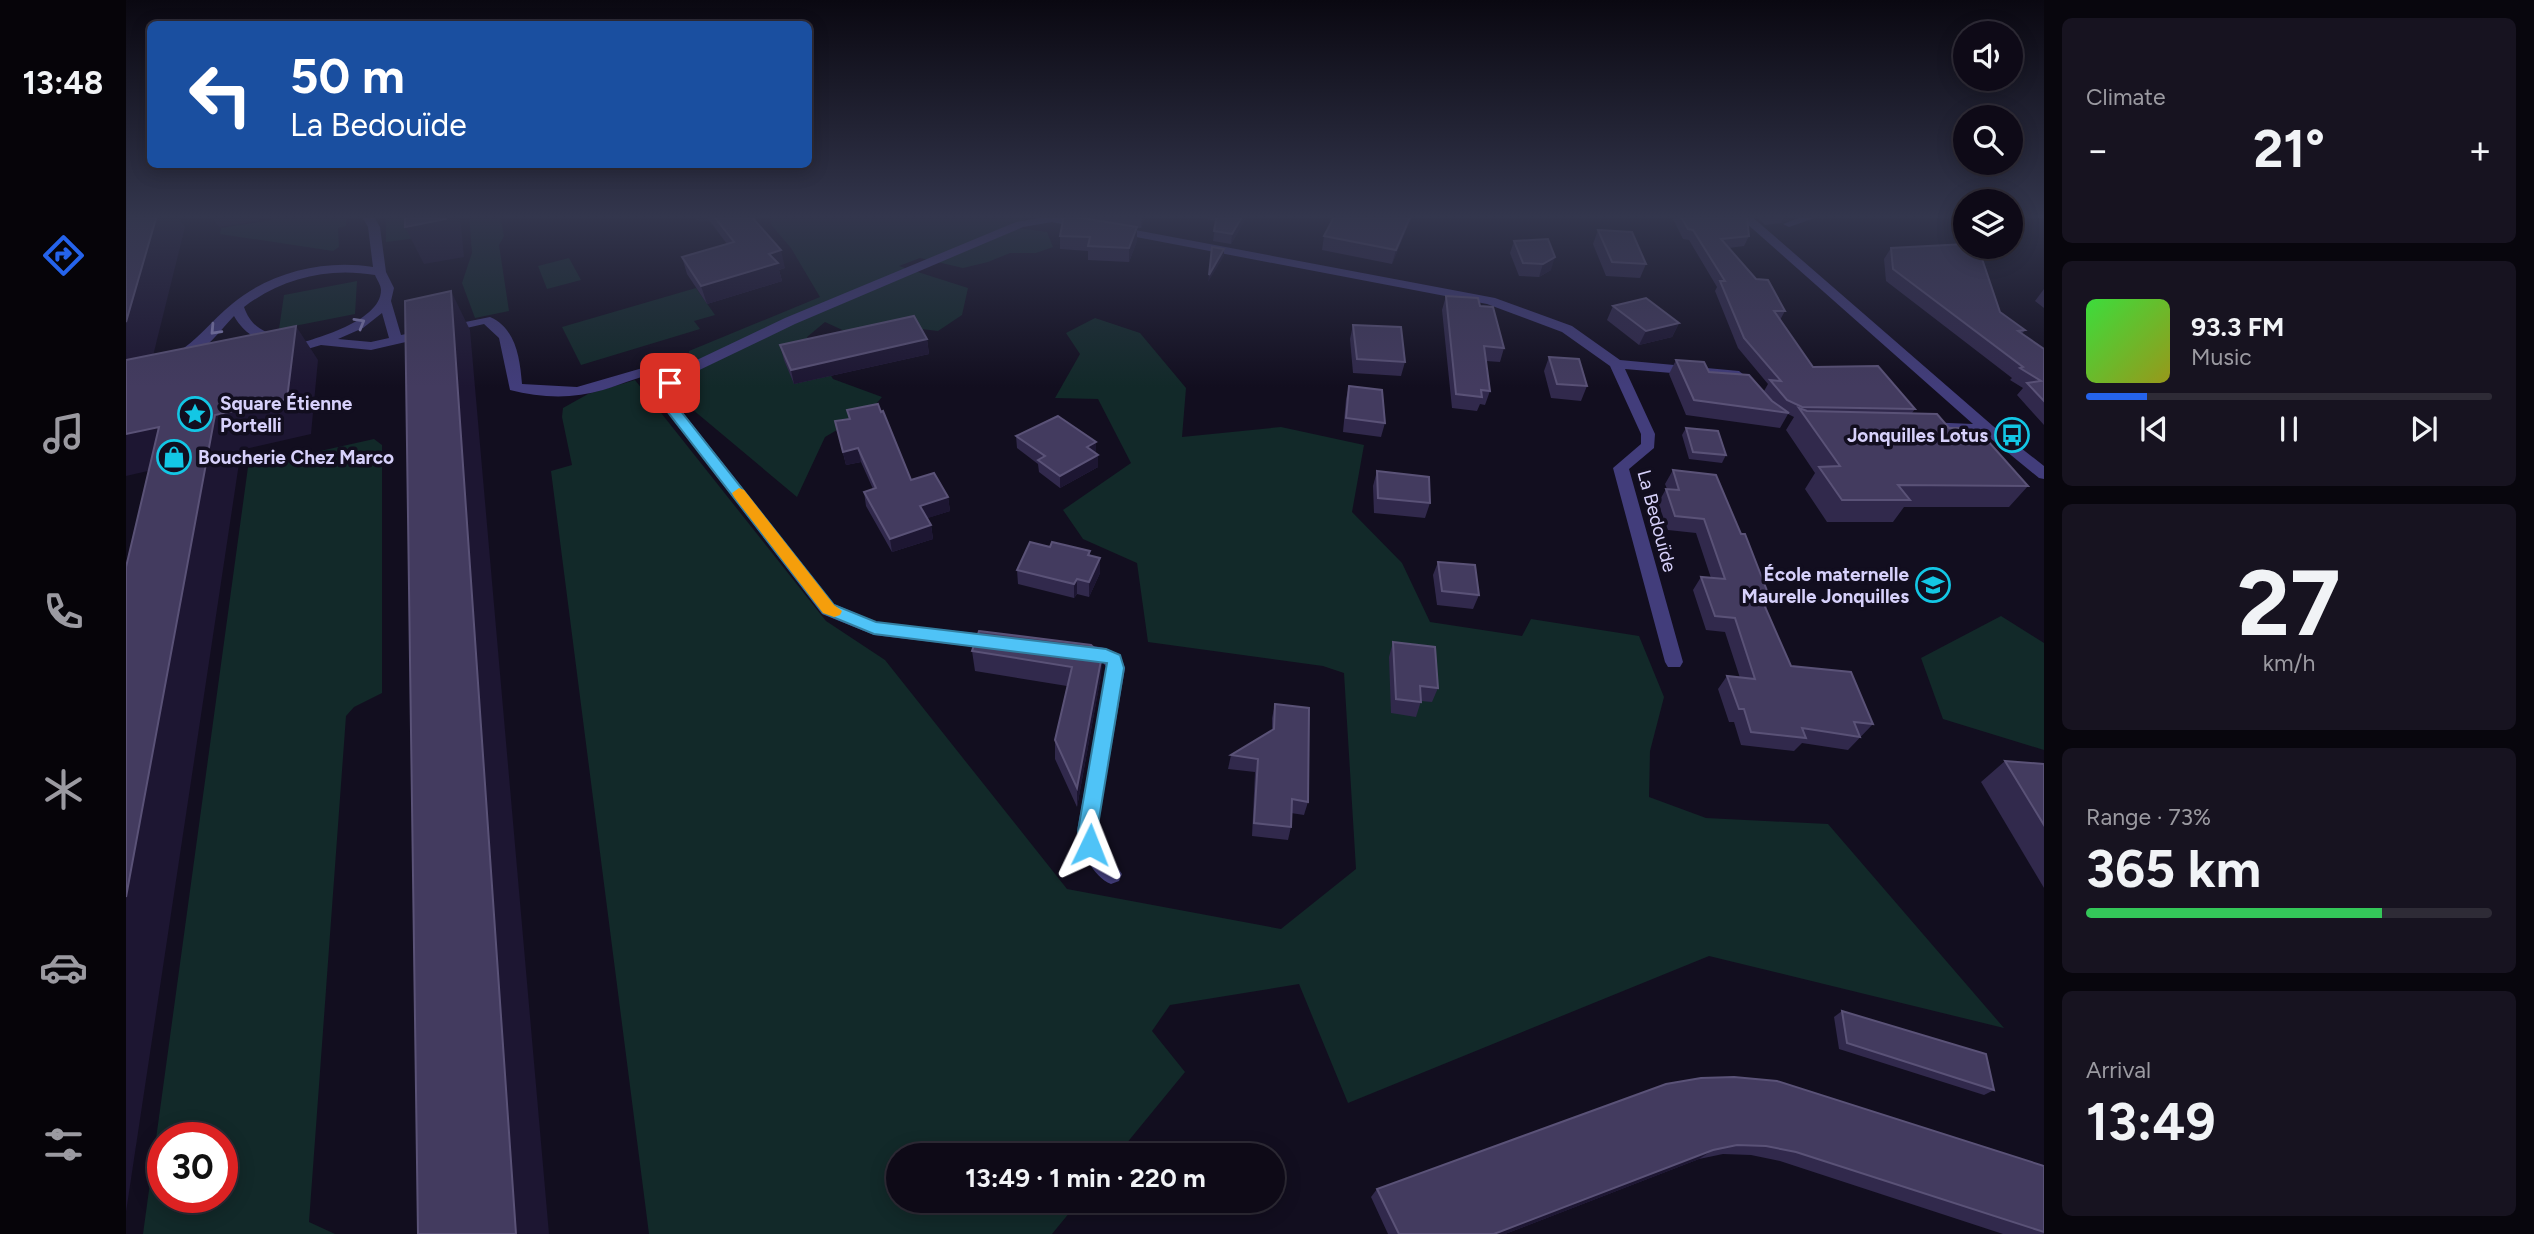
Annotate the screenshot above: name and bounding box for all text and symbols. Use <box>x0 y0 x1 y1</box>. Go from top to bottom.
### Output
map controls <box>1953 21 2023 259</box>
button: sound <box>1953 21 2023 91</box>
text: 50 m <box>290 46 405 105</box>
icon: left <box>175 49 266 140</box>
text: 13:48 <box>23 64 103 102</box>
text: Climate <box>2086 83 2165 111</box>
button: search <box>1953 105 2023 175</box>
text: La Bedouïde <box>290 106 467 144</box>
text: 21° <box>2253 118 2325 180</box>
text: − <box>2086 127 2110 173</box>
text: + <box>2468 127 2492 173</box>
button: layers <box>1953 189 2023 259</box>
icon: directions <box>39 231 88 280</box>
text: 93.3 FM <box>2191 311 2284 343</box>
one-way arrow <box>353 319 366 332</box>
one-way arrow <box>211 322 223 335</box>
text: Music <box>2191 343 2252 371</box>
pin <box>640 353 700 413</box>
icon: arrive <box>651 364 689 402</box>
place label: Square Étienne Portelli <box>220 392 353 437</box>
place icon: Square Étienne Portelli <box>176 395 214 433</box>
icon: music <box>39 409 88 458</box>
icon: previous <box>2135 410 2173 448</box>
icon: pause <box>2270 410 2308 448</box>
icon: next <box>2405 410 2443 448</box>
bus stop icon: Jonquilles Lotus <box>1993 416 2031 454</box>
place label: Jonquilles Lotus <box>1847 424 1988 447</box>
shop icon: Boucherie Chez Marco <box>155 438 193 476</box>
place label: Boucherie Chez Marco <box>198 446 394 469</box>
street label: La Bedouïde <box>1632 467 1682 575</box>
text: 27 <box>2237 549 2341 658</box>
place label: École maternelle Maurelle Jonquilles <box>1742 563 1909 608</box>
school or university icon: École maternelle Maurelle Jonquilles <box>1914 566 1952 604</box>
icon: phone <box>39 587 88 636</box>
text: km/h <box>2263 649 2315 677</box>
icon: climate <box>39 765 88 814</box>
text: Range · 73% <box>2086 803 2211 831</box>
position arrow <box>1053 808 1127 882</box>
text: 365 km <box>2086 838 2261 900</box>
icon: car <box>39 943 88 992</box>
text: Arrival <box>2086 1056 2151 1084</box>
text: 13:49 <box>2086 1091 2216 1153</box>
icon: filters <box>39 1120 88 1169</box>
speed limit sign: 30 <box>147 1122 238 1213</box>
text: 13:49 · 1 min · 220 m <box>965 1162 1206 1194</box>

